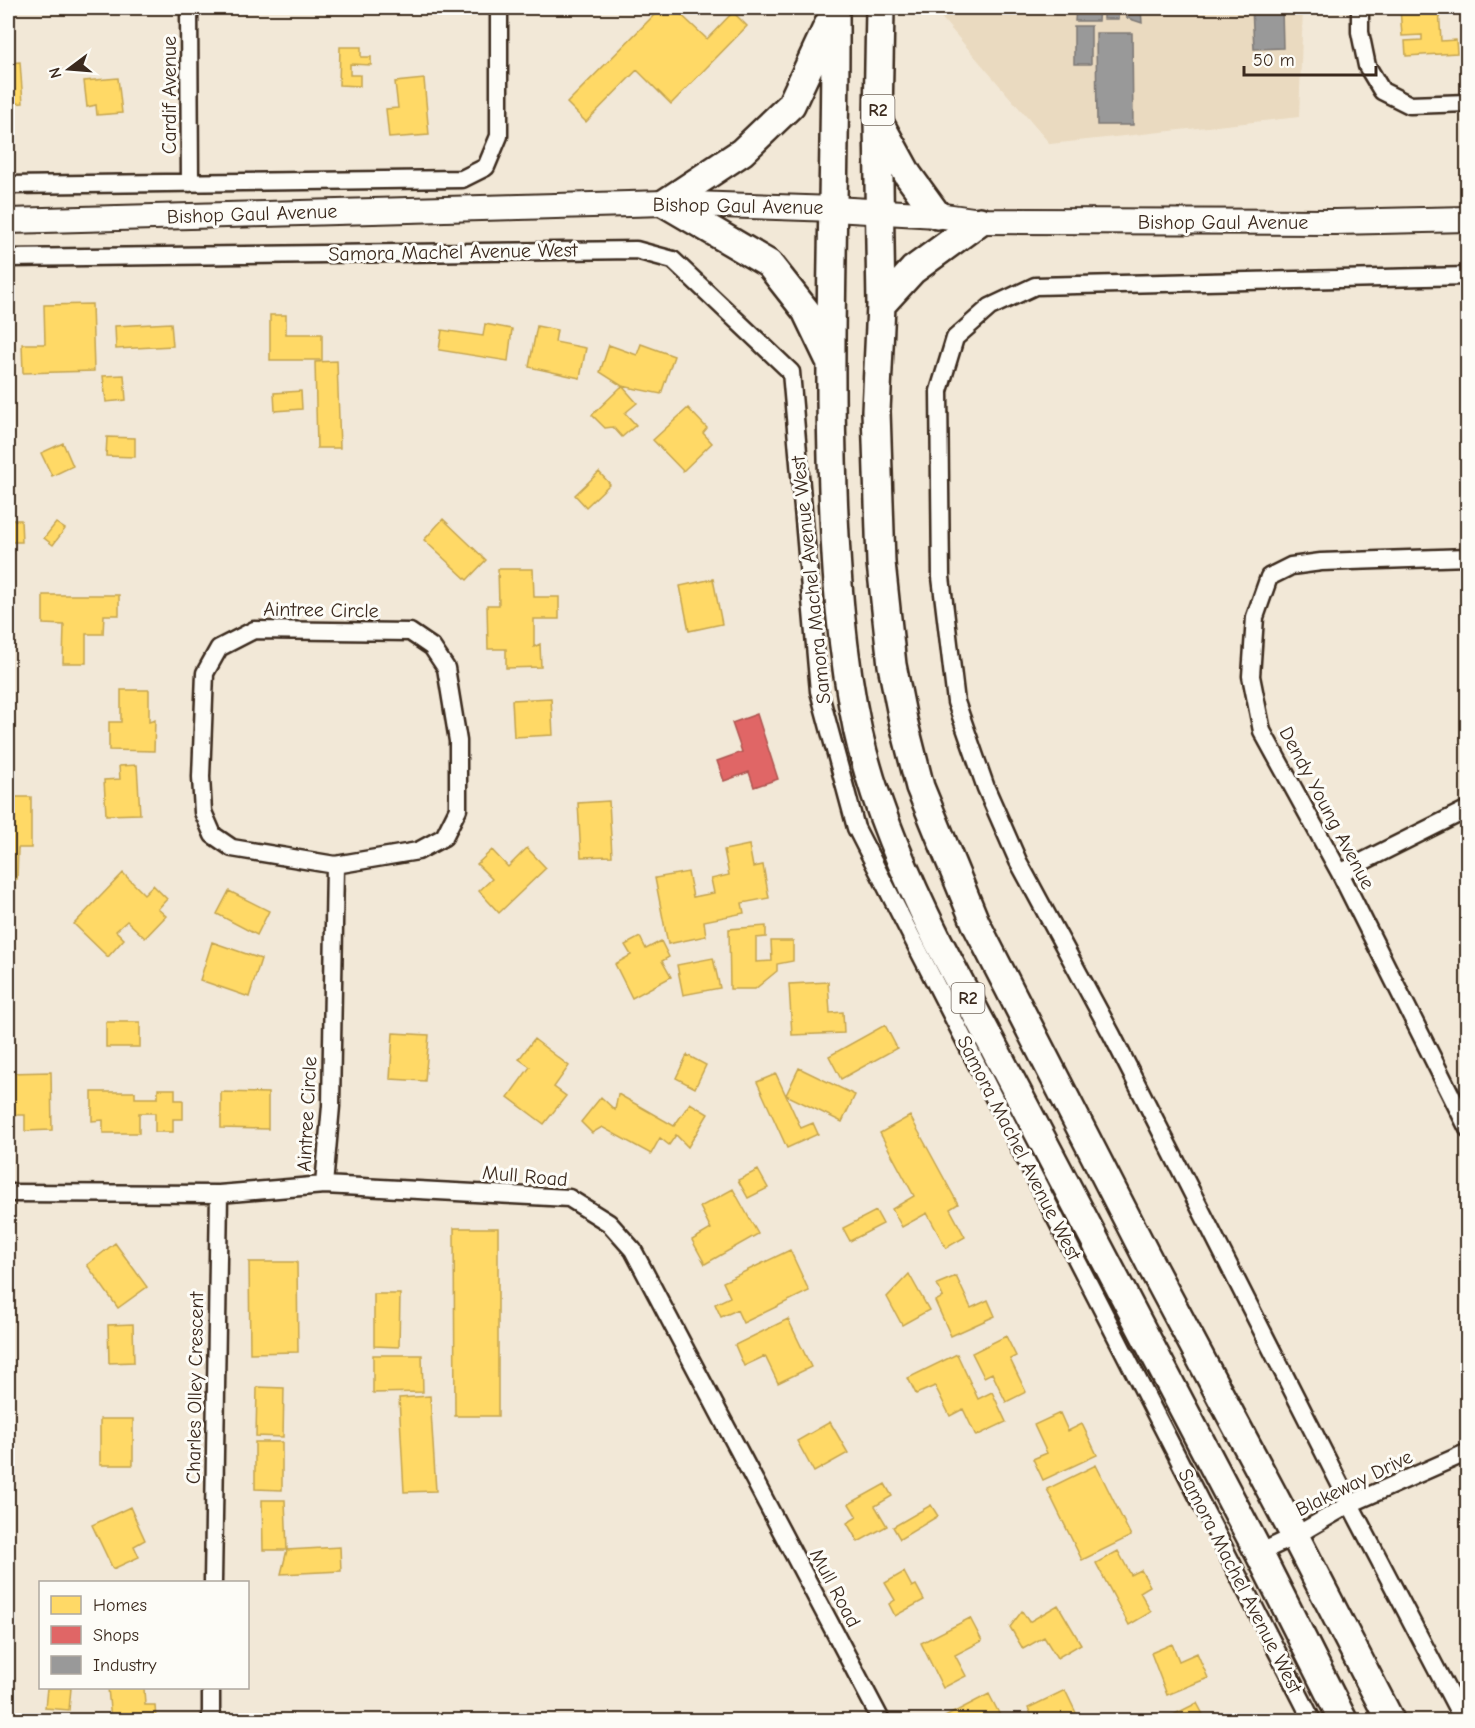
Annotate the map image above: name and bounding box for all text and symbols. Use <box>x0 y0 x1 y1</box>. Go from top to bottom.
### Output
street label: Cardif Avenue <box>158 36 181 154</box>
north arrow <box>39 39 99 99</box>
scale bar <box>1244 39 1376 77</box>
text: 50 m <box>1253 50 1295 71</box>
text: N <box>45 65 66 80</box>
road number: R2 <box>862 95 894 125</box>
street label: Bishop Gaul Avenue <box>652 193 824 219</box>
street label: Bishop Gaul Avenue <box>166 200 338 228</box>
street label: Bishop Gaul Avenue <box>1138 211 1308 234</box>
street label: Samora Machel Avenue West <box>328 238 579 266</box>
street label: Samora Machel Avenue West <box>786 454 835 705</box>
street label: Aintree Circle <box>263 597 379 623</box>
street label: Dendy Young Avenue <box>1274 723 1380 893</box>
road number: R2 <box>952 983 984 1013</box>
street label: Samora Machel Avenue West <box>952 1032 1086 1265</box>
street label: Aintree Circle <box>292 1056 322 1172</box>
street label: Mull Road <box>481 1161 569 1191</box>
street label: Charles Olley Crescent <box>182 1290 208 1484</box>
street label: Blakeway Drive <box>1292 1445 1416 1521</box>
street label: Samora Machel Avenue West <box>1173 1465 1307 1698</box>
street label: Mull Road <box>805 1545 865 1631</box>
legend <box>39 1581 249 1689</box>
text: Homes <box>93 1595 147 1616</box>
text: Shops <box>93 1625 139 1646</box>
text: Industry <box>93 1655 158 1676</box>

